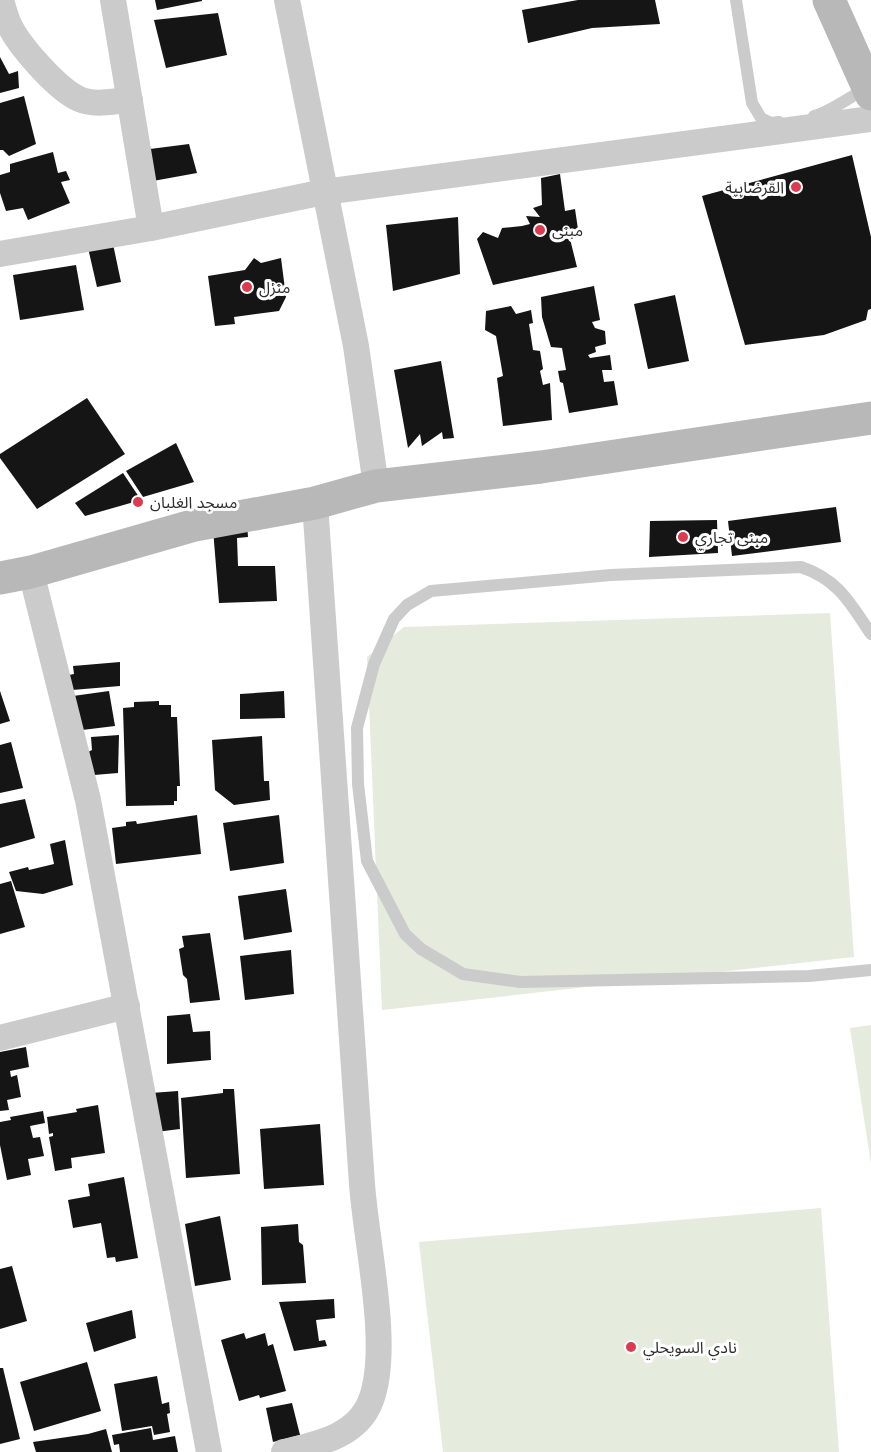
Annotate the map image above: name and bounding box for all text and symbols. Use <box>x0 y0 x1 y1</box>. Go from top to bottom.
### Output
place label: القرضابية <box>725 179 784 197</box>
marker: القرضابية <box>789 180 803 194</box>
place label: مبنى <box>552 222 583 240</box>
marker: مبنى <box>533 223 547 237</box>
place label: منزل <box>259 279 290 298</box>
marker: منزل <box>240 280 254 294</box>
place label: مسجد الغلبان <box>150 494 237 512</box>
marker: مسجد الغلبان <box>131 495 145 509</box>
place label: مبنى تجاري <box>695 529 768 550</box>
marker: مبنى تجاري <box>676 530 690 544</box>
place label: نادي السويحلي <box>643 1339 737 1360</box>
marker: نادي السويحلي <box>624 1340 638 1354</box>

